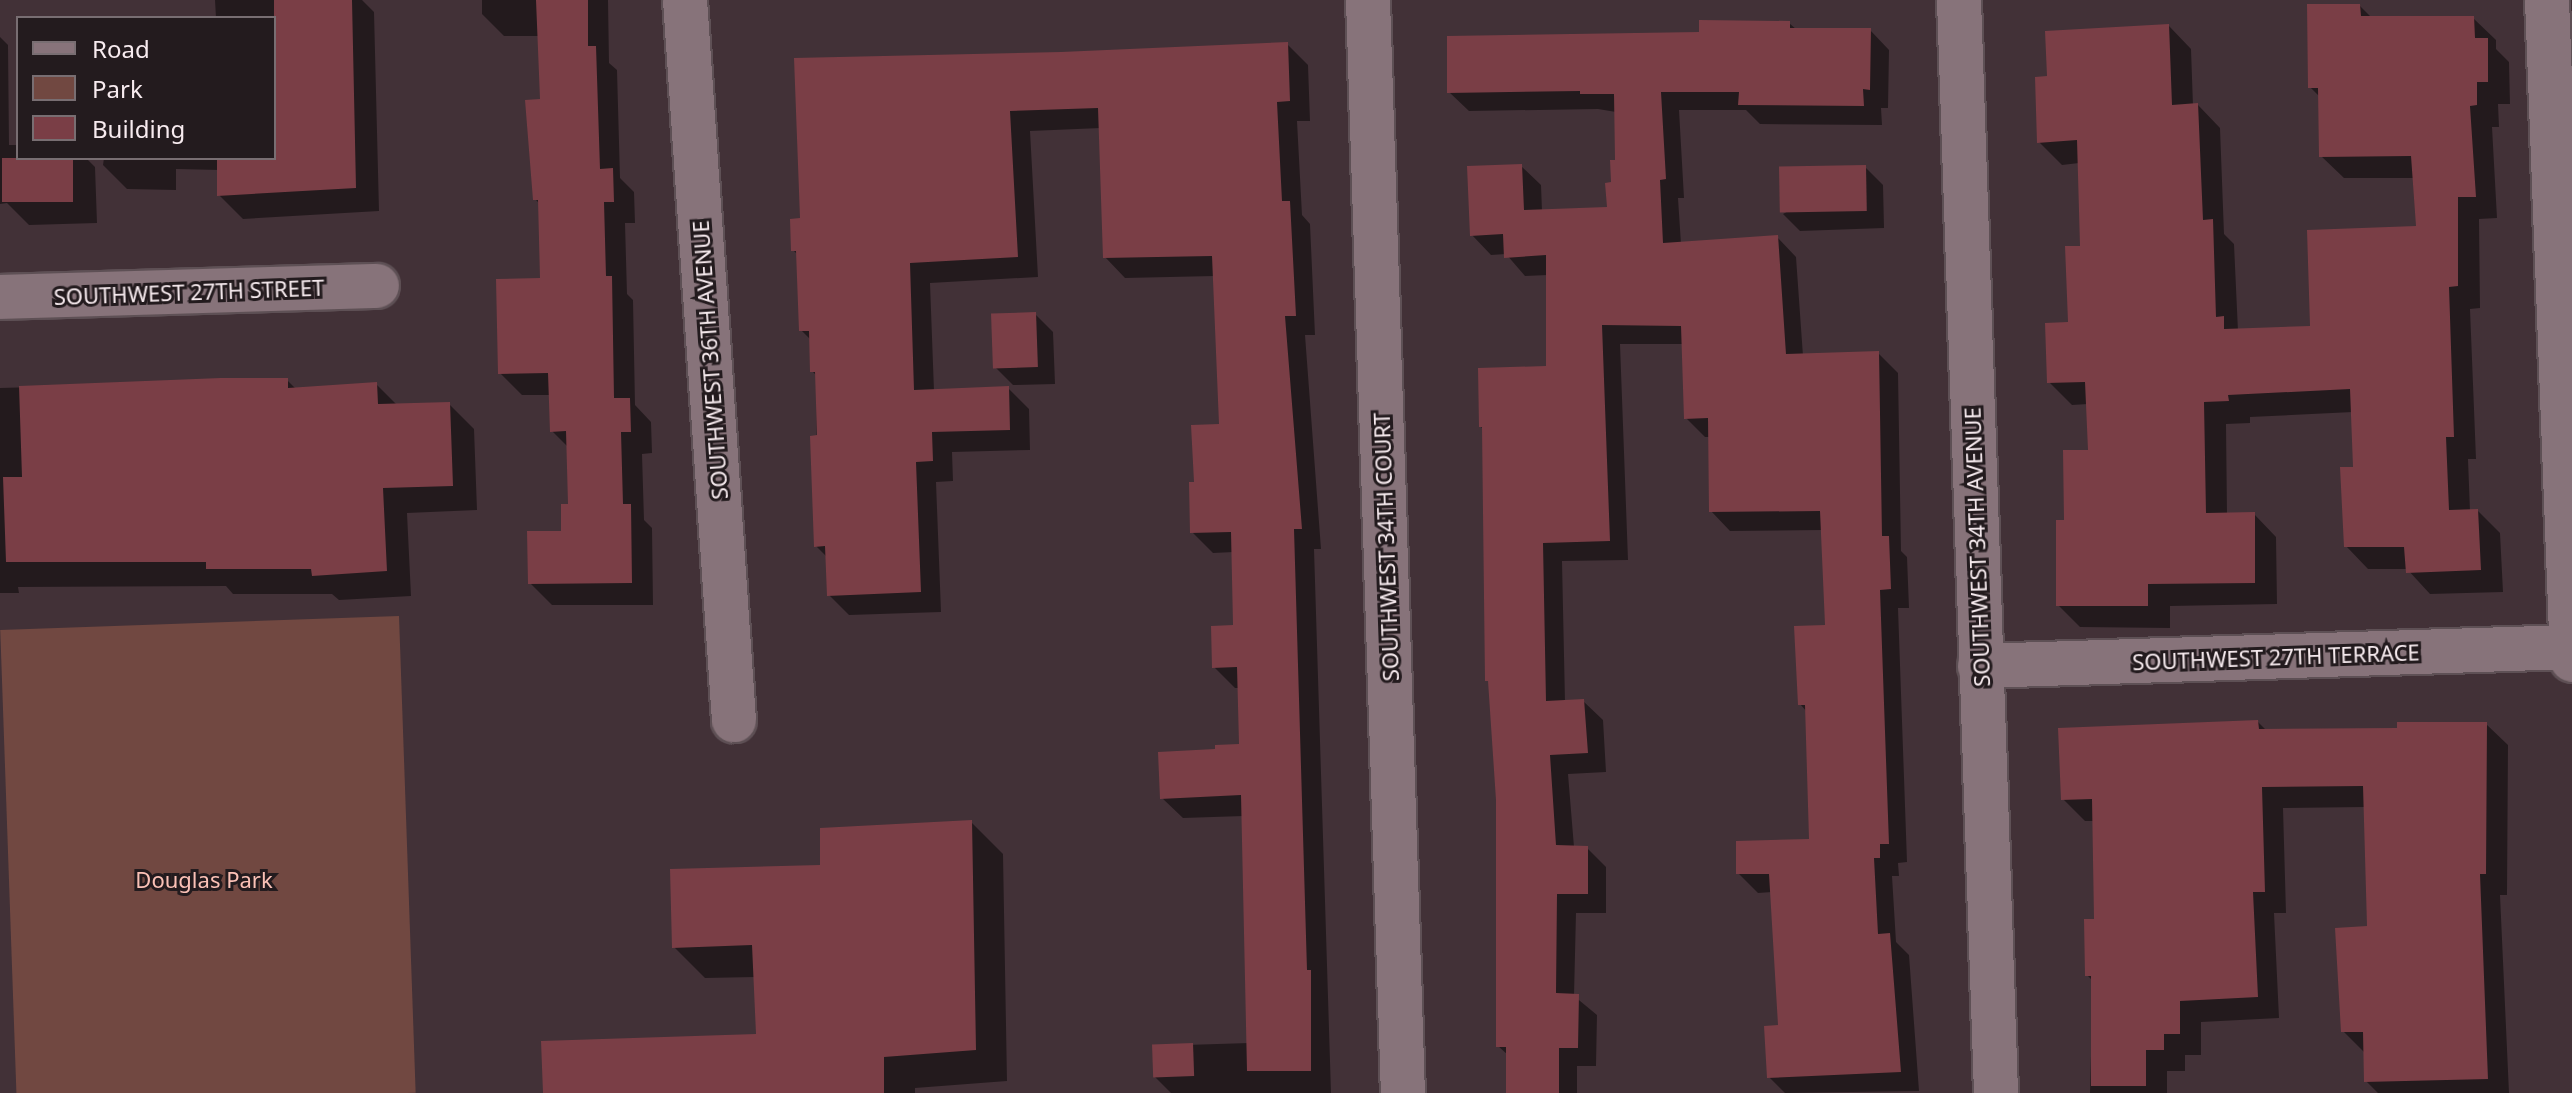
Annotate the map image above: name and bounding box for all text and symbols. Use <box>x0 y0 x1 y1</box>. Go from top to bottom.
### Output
legend <box>16 16 276 160</box>
text: Road <box>92 32 150 65</box>
text: Park <box>92 72 143 105</box>
text: Building <box>92 112 185 145</box>
street label: SOUTHWEST 36TH AVENUE <box>687 220 733 500</box>
street label: SOUTHWEST 27TH STREET <box>53 274 325 310</box>
street label: SOUTHWEST 34TH AVENUE <box>1959 407 1995 687</box>
street label: SOUTHWEST 34TH COURT <box>1368 412 1404 682</box>
street label: SOUTHWEST 27TH TERRACE <box>2132 639 2420 675</box>
park label: Douglas Park <box>135 867 273 893</box>

